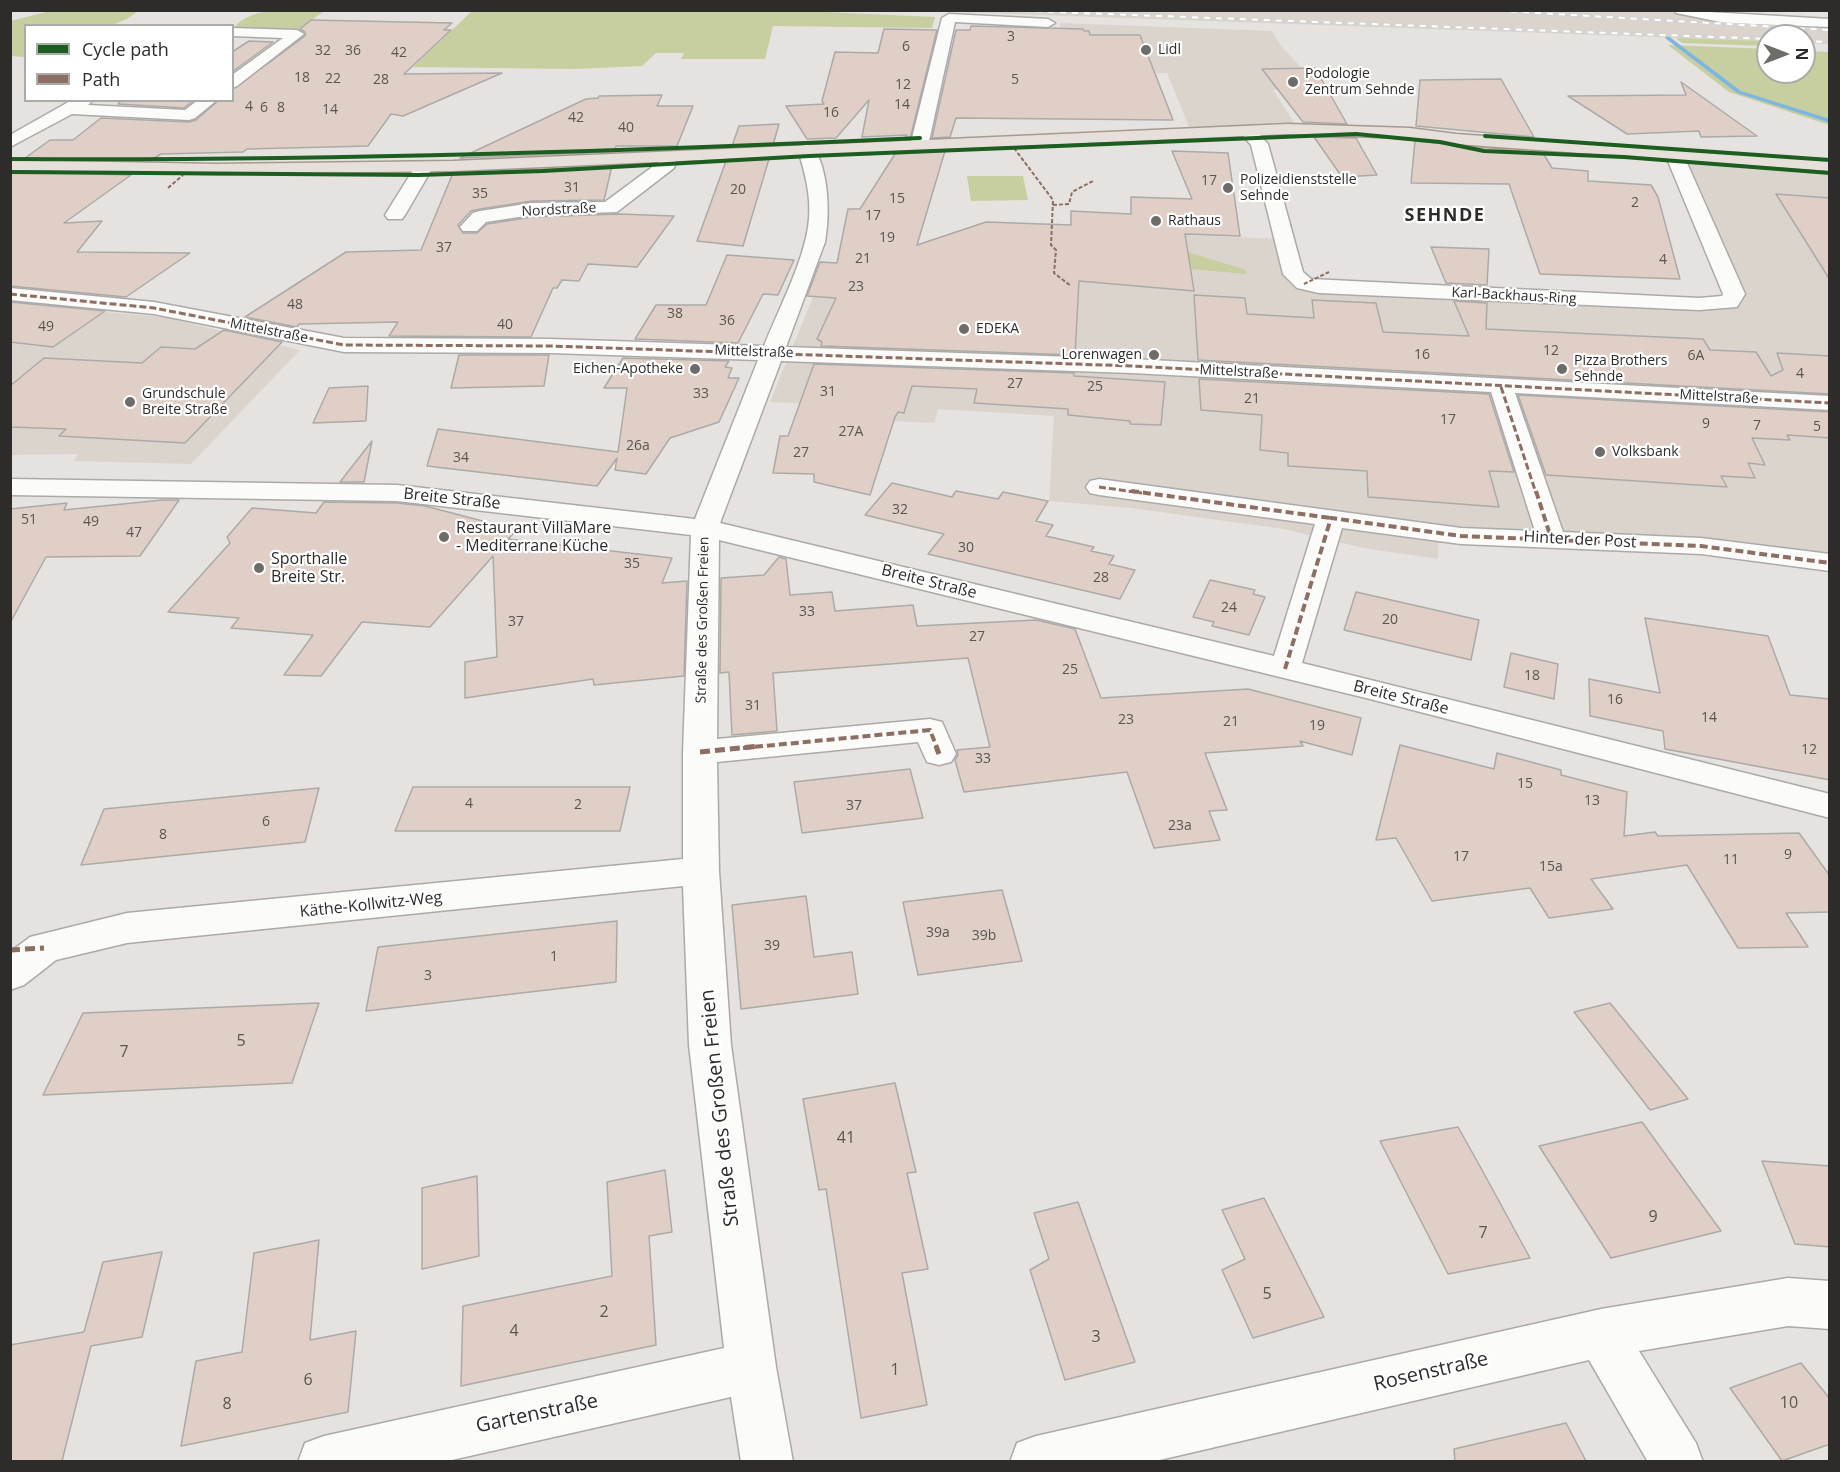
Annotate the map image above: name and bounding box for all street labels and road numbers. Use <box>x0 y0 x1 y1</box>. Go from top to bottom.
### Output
street label: Nordstraße <box>521 200 597 220</box>
street label: Karl-Backhaus-Ring <box>1451 284 1577 308</box>
street label: Mittelstraße <box>229 315 309 347</box>
street label: Mittelstraße <box>714 342 794 362</box>
street label: Mittelstraße <box>1199 362 1279 382</box>
street label: Mittelstraße <box>1679 387 1759 407</box>
street label: Breite Straße <box>402 484 502 514</box>
street label: Hinter der Post <box>1523 527 1637 553</box>
street label: Straße des Großen Freien <box>693 536 713 704</box>
street label: Breite Straße <box>879 561 979 603</box>
street label: Breite Straße <box>1351 677 1451 719</box>
street label: Käthe-Kollwitz-Weg <box>299 888 443 922</box>
street label: Straße des Großen Freien <box>696 988 744 1228</box>
street label: Rosenstraße <box>1371 1347 1491 1397</box>
street label: Gartenstraße <box>474 1389 600 1439</box>

